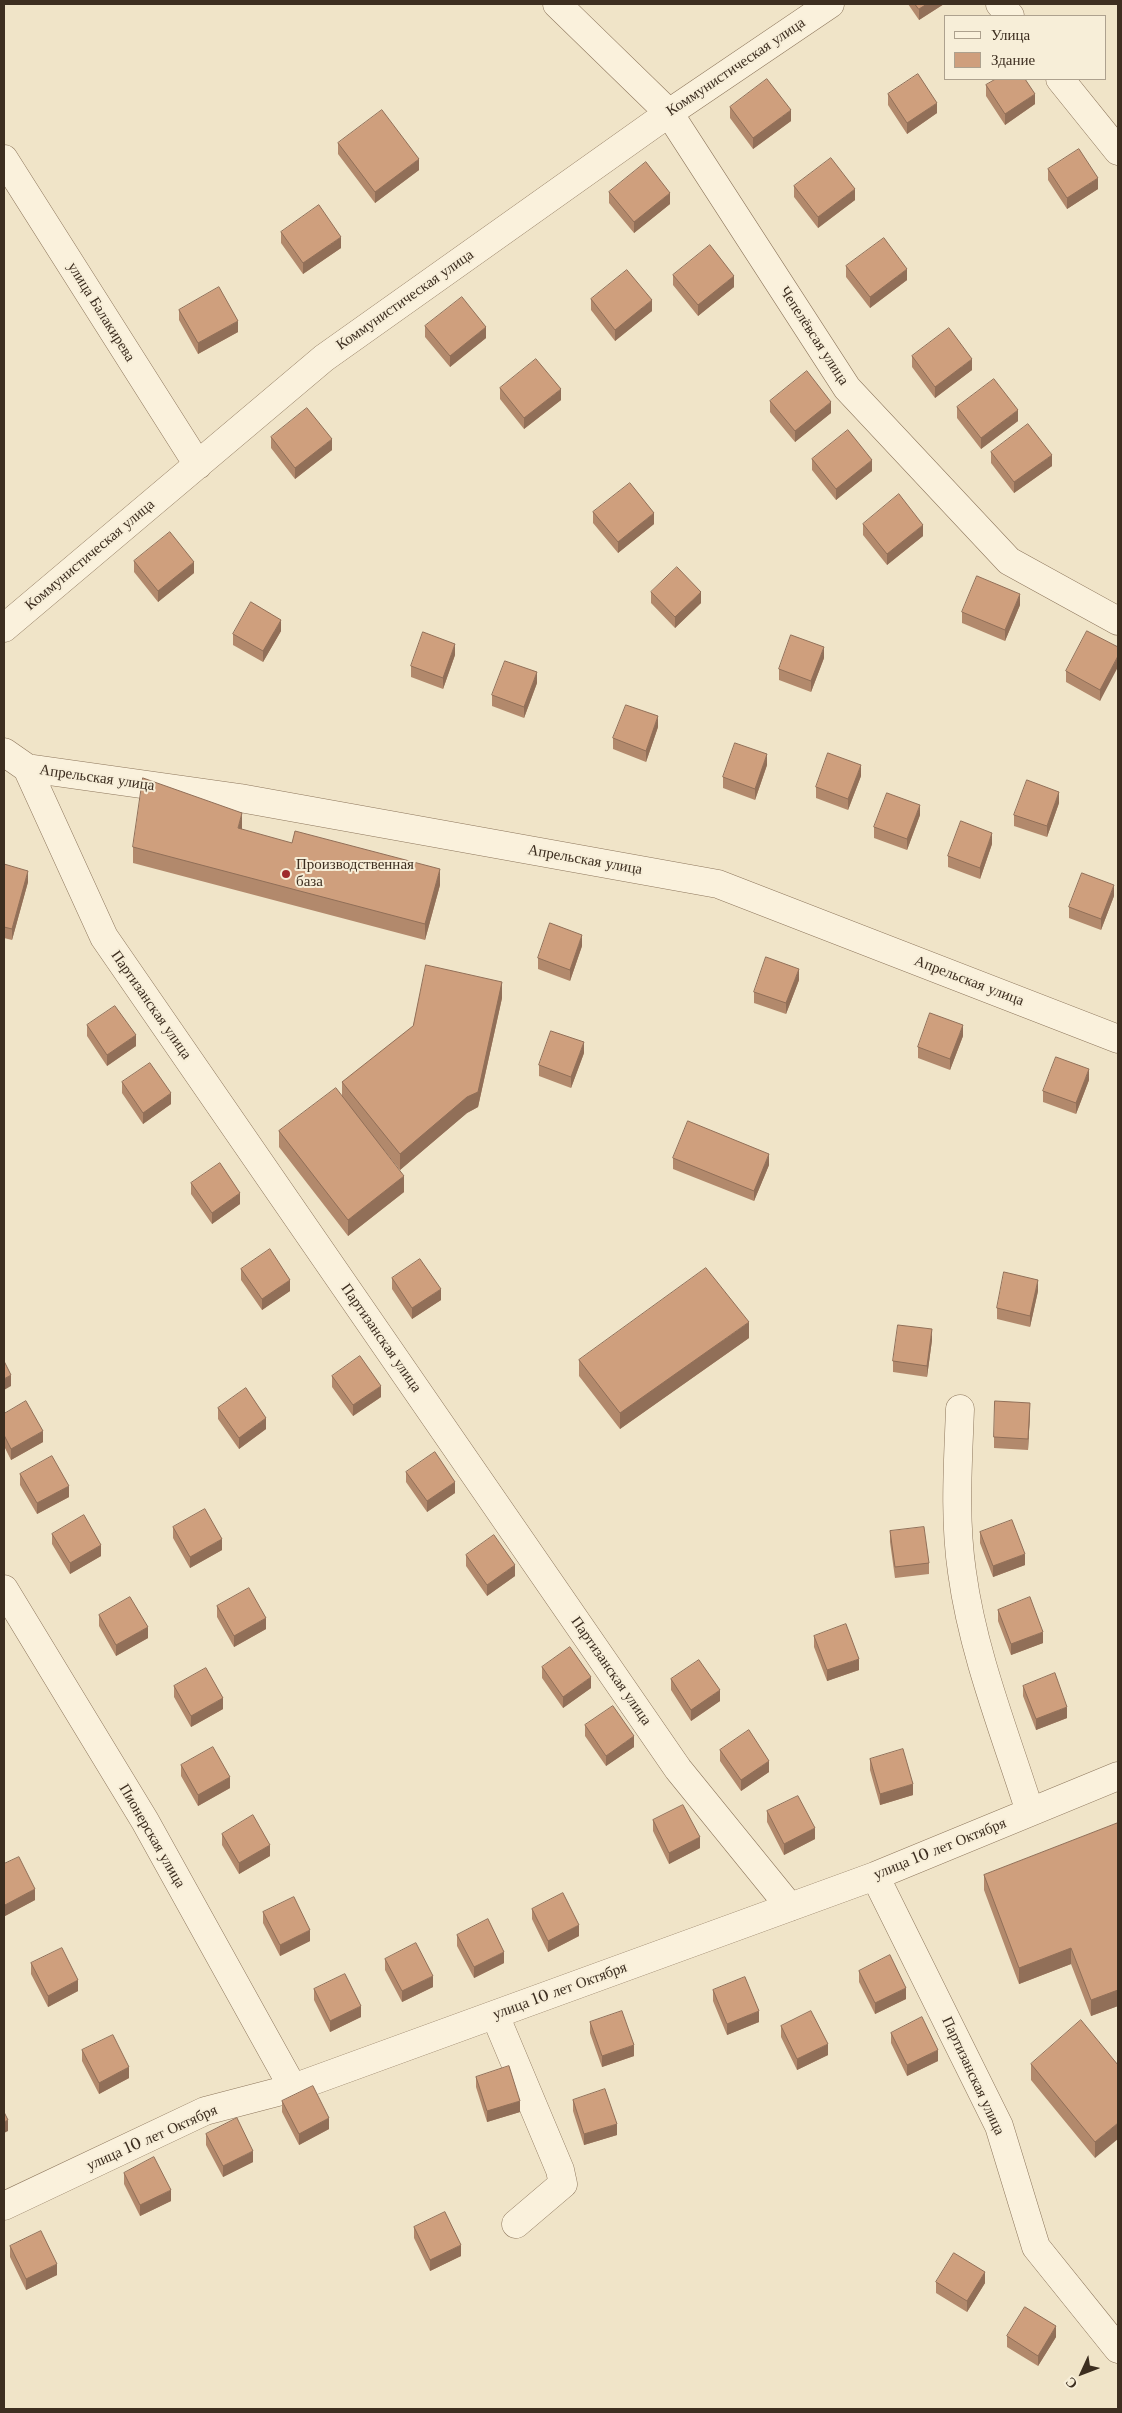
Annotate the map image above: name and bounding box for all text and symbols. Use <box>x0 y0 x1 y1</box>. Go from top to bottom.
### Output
street label: Коммунистическая улица <box>663 14 809 120</box>
legend <box>944 15 1107 80</box>
text: Улица <box>991 25 1030 44</box>
text: Здание <box>991 50 1035 69</box>
street label: Коммунистическая улица <box>333 246 477 354</box>
street label: улица Балакирева <box>63 259 139 365</box>
street label: Чепелёвсая улица <box>775 283 853 389</box>
street label: Коммунистическая улица <box>22 496 158 614</box>
street label: Апрельская улица <box>38 761 156 795</box>
street label: Апрельская улица <box>526 841 644 879</box>
place label: Производственная база <box>296 856 414 891</box>
marker: Производственная база <box>280 868 292 880</box>
street label: Партизанская улица <box>107 947 195 1063</box>
street label: Апрельская улица <box>912 952 1026 1010</box>
street label: Партизанская улица <box>337 1280 425 1396</box>
street label: Партизанская улица <box>567 1613 655 1729</box>
street label: Пионерская улица <box>115 1781 189 1891</box>
street label: улица 10 лет Октября <box>871 1814 1009 1884</box>
street label: улица 10 лет Октября <box>491 1958 629 2024</box>
street label: Партизанская улица <box>938 2014 1008 2138</box>
street label: улица 10 лет Октября <box>84 2101 220 2175</box>
north arrow <box>1057 2348 1107 2398</box>
text: С <box>1061 2373 1081 2393</box>

